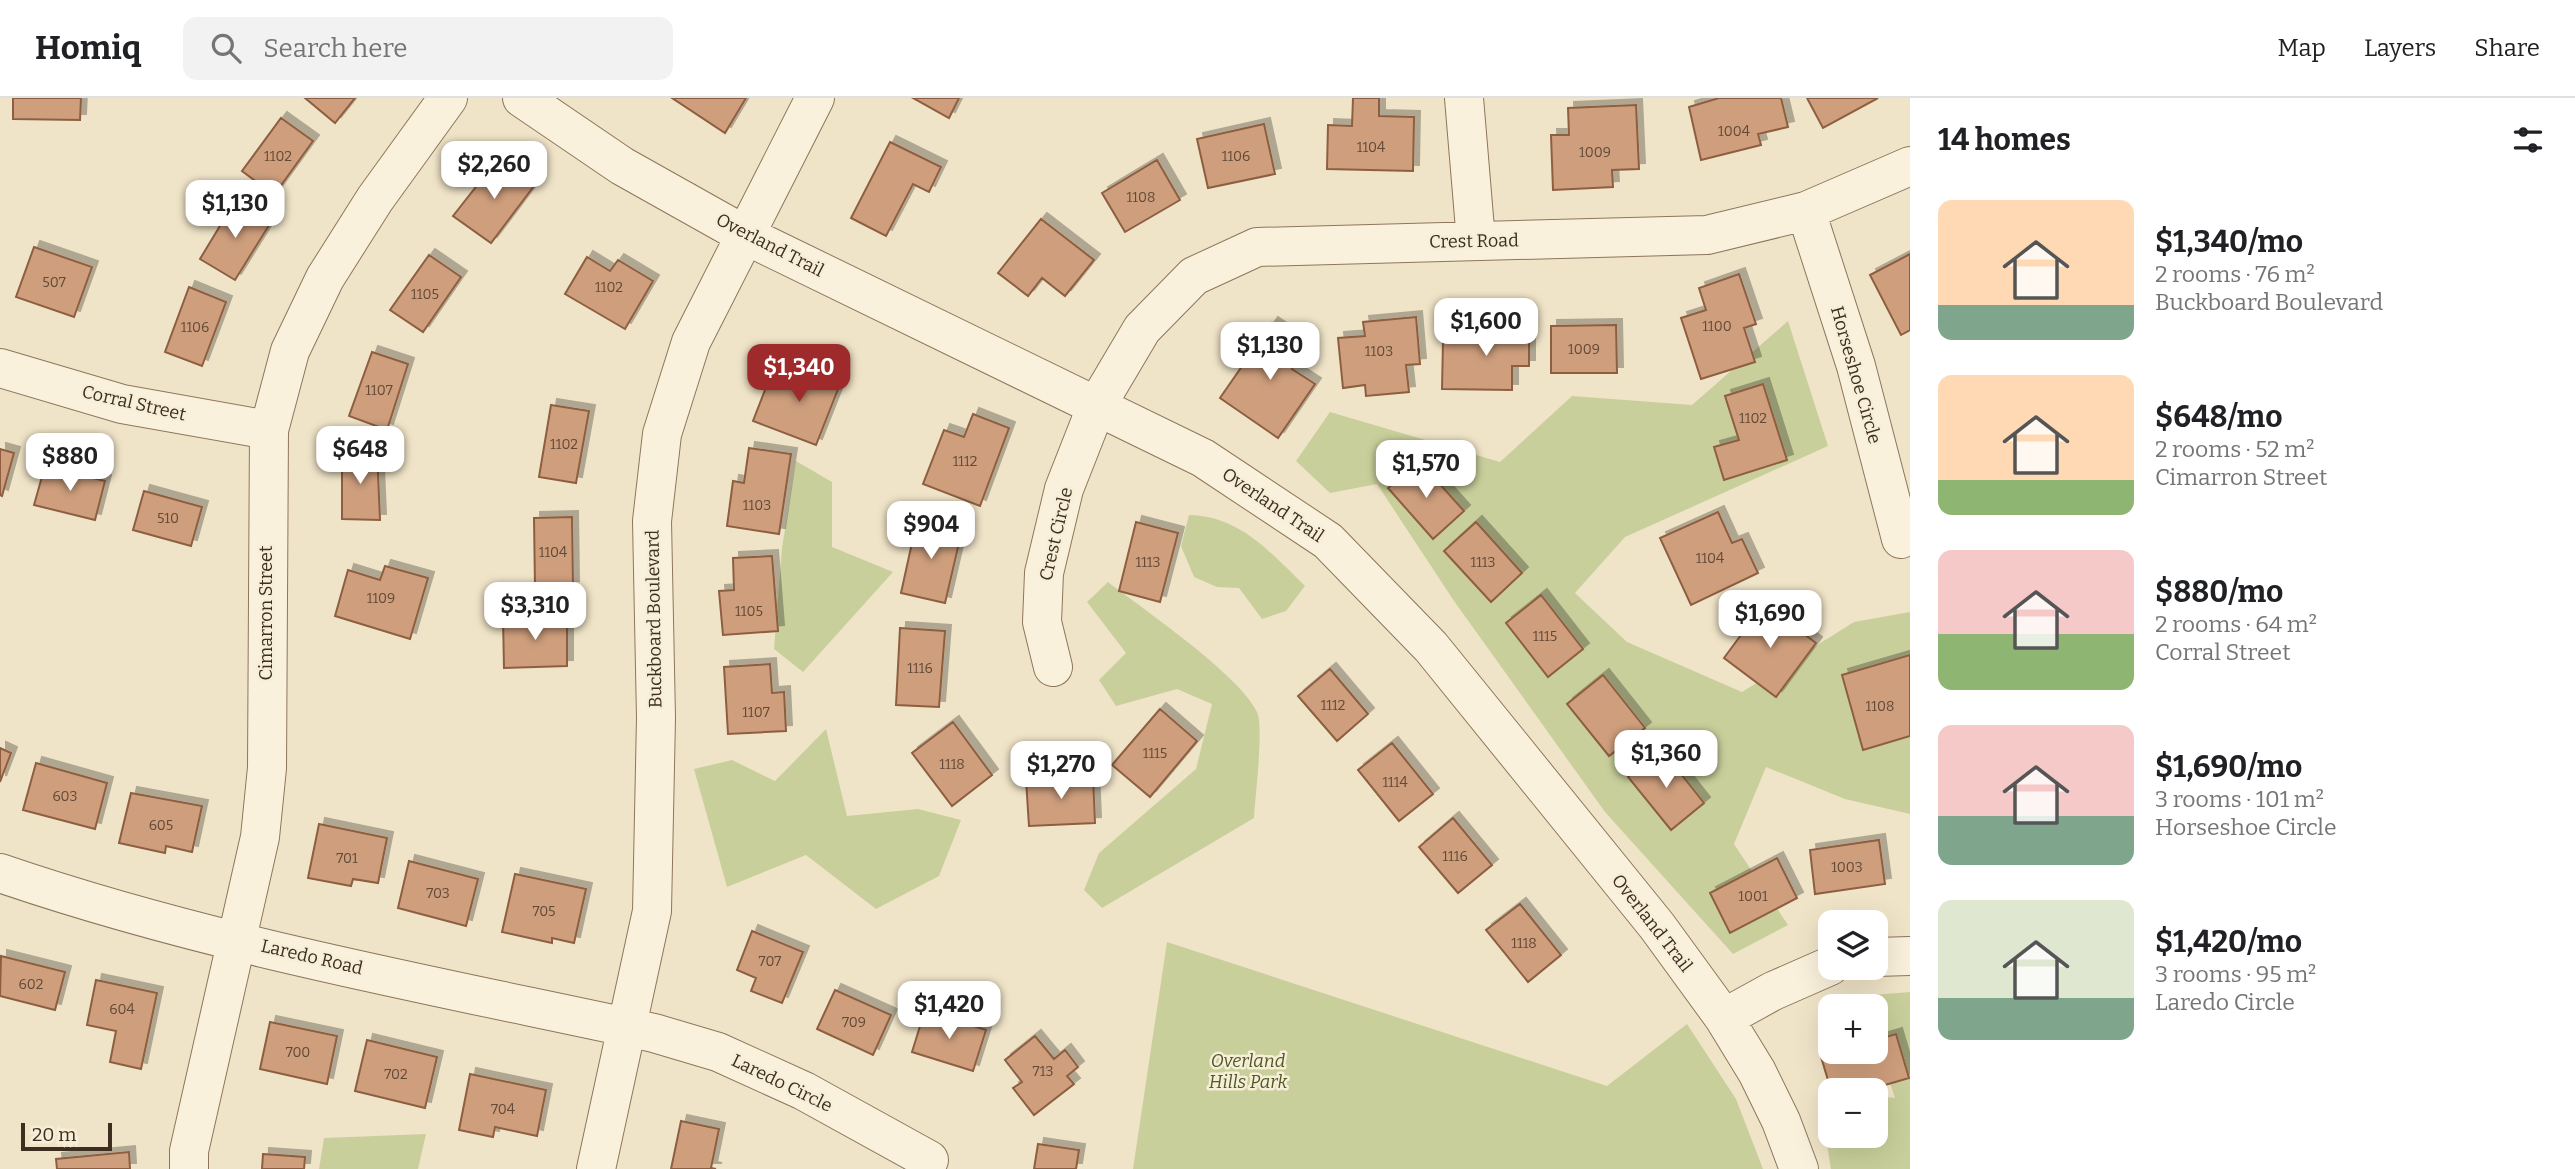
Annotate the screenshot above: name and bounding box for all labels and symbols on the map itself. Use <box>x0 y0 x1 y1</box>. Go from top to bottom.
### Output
house number: 1004 <box>1718 123 1750 140</box>
house number: 1104 <box>1357 139 1385 156</box>
pin: $2,260 <box>437 141 551 201</box>
house number: 1009 <box>1579 144 1611 161</box>
house number: 1102 <box>264 148 292 165</box>
house number: 1106 <box>1222 148 1250 165</box>
pin: $1,130 <box>178 180 292 240</box>
house number: 1108 <box>1127 189 1155 206</box>
street label: Overland Trail <box>712 208 828 282</box>
street label: Crest Road <box>1429 229 1519 253</box>
house number: 507 <box>42 274 66 291</box>
house number: 1102 <box>595 279 623 296</box>
house number: 1105 <box>411 286 439 303</box>
pin: $1,600 <box>1429 299 1543 358</box>
street label: Horseshoe Circle <box>1826 304 1886 446</box>
house number: 1100 <box>1702 318 1732 335</box>
house number: 1106 <box>181 319 209 336</box>
pin: $1,130 <box>1213 322 1327 382</box>
house number: 1009 <box>1568 341 1600 358</box>
house number: 1103 <box>1365 343 1393 360</box>
pin: $1,340 <box>742 344 856 404</box>
street label: Corral Street <box>80 380 189 426</box>
house number: 1107 <box>365 382 393 399</box>
house number: 1102 <box>1739 410 1767 427</box>
pin: $648 <box>319 426 401 486</box>
pin: $880 <box>29 434 111 493</box>
house number: 1102 <box>550 436 578 453</box>
pin: $1,570 <box>1369 440 1483 500</box>
house number: 1112 <box>953 453 977 470</box>
street label: Overland Trail <box>1218 463 1328 547</box>
street label: Crest Circle <box>1035 485 1077 583</box>
house number: 1103 <box>743 497 771 514</box>
pin: $904 <box>890 502 972 561</box>
house number: 510 <box>157 510 179 527</box>
street label: Buckboard Boulevard <box>641 529 667 708</box>
house number: 1104 <box>539 544 567 561</box>
street label: Cimarron Street <box>255 545 277 680</box>
house number: 1104 <box>1696 550 1724 567</box>
house number: 1113 <box>1135 554 1161 571</box>
house number: 1113 <box>1470 554 1496 571</box>
pin: $3,310 <box>478 582 592 642</box>
house number: 1109 <box>367 590 395 607</box>
pin: $1,690 <box>1713 590 1827 650</box>
house number: 1105 <box>735 603 763 620</box>
house number: 1115 <box>1533 628 1557 645</box>
house number: 1116 <box>907 660 933 677</box>
house number: 1112 <box>1321 697 1345 714</box>
house number: 1108 <box>1866 698 1894 715</box>
house number: 1107 <box>742 704 770 721</box>
pin: $1,360 <box>1609 730 1723 790</box>
pin: $1,270 <box>1004 742 1118 801</box>
house number: 1115 <box>1143 745 1167 762</box>
house number: 1118 <box>939 756 965 773</box>
house number: 1114 <box>1382 774 1408 791</box>
house number: 603 <box>52 788 78 805</box>
house number: 605 <box>149 817 173 834</box>
house number: 1116 <box>1442 848 1468 865</box>
house number: 701 <box>336 850 358 867</box>
house number: 1003 <box>1831 859 1863 876</box>
street label: Overland Trail <box>1607 870 1697 976</box>
house number: 703 <box>426 885 450 902</box>
house number: 1001 <box>1738 888 1768 905</box>
house number: 705 <box>532 903 556 920</box>
street label: Laredo Road <box>259 935 365 979</box>
house number: 1118 <box>1511 935 1537 952</box>
house number: 707 <box>759 953 781 970</box>
house number: 602 <box>19 976 43 993</box>
pin: $1,420 <box>892 982 1006 1041</box>
house number: 604 <box>109 1001 135 1018</box>
house number: 709 <box>842 1014 866 1031</box>
house number: 700 <box>286 1044 310 1061</box>
street label: Laredo Circle <box>728 1049 836 1117</box>
park label: Overland Hills Park <box>1209 1050 1287 1093</box>
house number: 713 <box>1033 1063 1053 1080</box>
house number: 702 <box>384 1066 408 1083</box>
house number: 704 <box>491 1101 515 1118</box>
scale bar <box>21 1120 112 1152</box>

